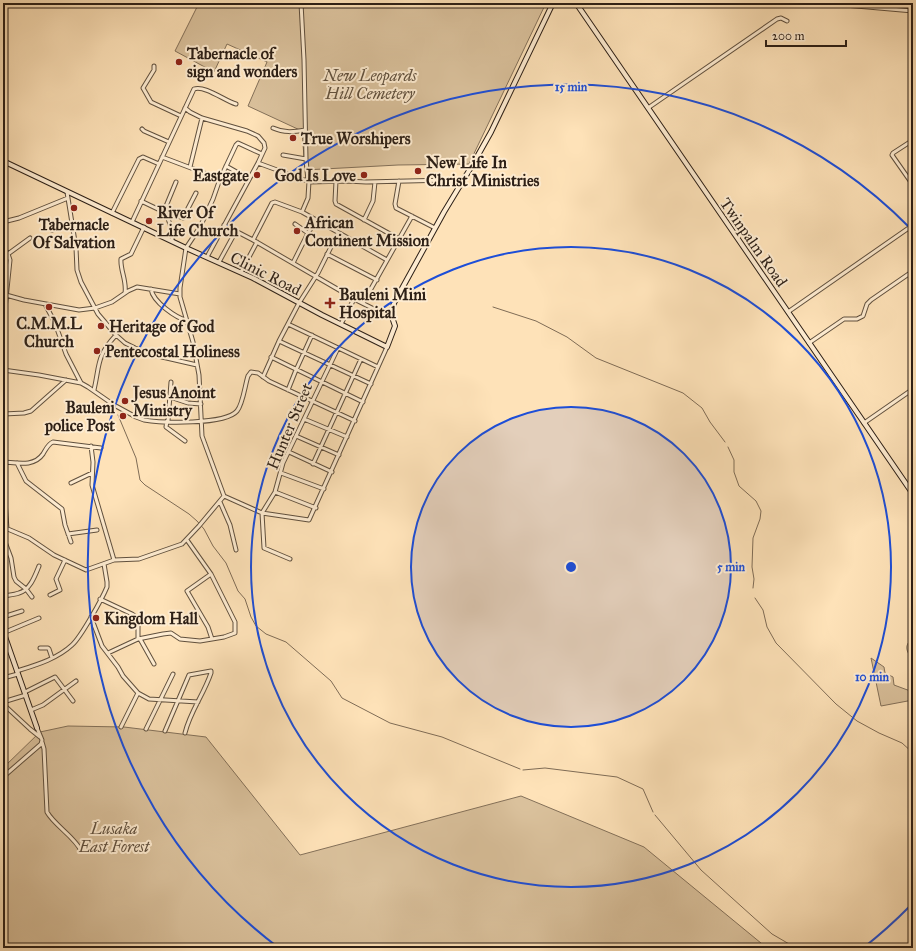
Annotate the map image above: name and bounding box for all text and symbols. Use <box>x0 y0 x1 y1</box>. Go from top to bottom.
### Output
scale bar <box>766 22 846 48</box>
text: 200 m <box>772 29 805 43</box>
place label: Tabernacle of sign and wonders <box>186 44 298 82</box>
marker: Tabernacle of sign and wonders <box>174 57 184 67</box>
park label: New Leopards Hill Cemetery <box>322 66 417 103</box>
text: 15 min <box>555 80 588 94</box>
place label: True Worshipers <box>300 129 411 149</box>
marker: True Worshipers <box>288 133 298 143</box>
place label: New Life In Christ Ministries <box>426 153 540 190</box>
place label: Eastgate <box>193 166 249 186</box>
place label: God Is Love <box>275 166 356 185</box>
marker: New Life In Christ Ministries <box>413 166 423 176</box>
marker: Eastgate <box>252 170 262 180</box>
marker: God Is Love <box>359 170 369 180</box>
street label: Twinpalm Road <box>716 194 791 290</box>
marker: Tabernacle Of Salvation <box>69 203 79 213</box>
place label: River Of Life Church <box>157 203 238 240</box>
place label: African Continent Mission <box>304 213 430 250</box>
place label: Tabernacle Of Salvation <box>33 215 116 252</box>
marker: River Of Life Church <box>144 216 154 226</box>
marker: African Continent Mission <box>292 226 302 236</box>
street label: Clinic Road <box>227 248 304 299</box>
place label: Bauleni Mini Hospital <box>339 285 427 323</box>
marker: Bauleni Mini Hospital <box>324 297 336 309</box>
marker: C.M.M.L Church <box>44 302 54 312</box>
place label: C.M.M.L Church <box>16 314 82 351</box>
place label: Heritage of God <box>109 317 216 337</box>
marker: Heritage of God <box>96 321 106 331</box>
place label: Pentecostal Holiness <box>105 342 240 361</box>
marker: Pentecostal Holiness <box>92 346 102 356</box>
street label: Hunter Street <box>263 380 316 472</box>
place label: Jesus Anoint Ministry <box>131 383 216 421</box>
marker: Jesus Anoint Ministry <box>120 396 130 406</box>
place label: Bauleni police Post <box>44 398 116 436</box>
marker: Bauleni police Post <box>118 411 128 421</box>
centre of rings <box>564 560 578 574</box>
text: 5 min <box>717 560 746 574</box>
place label: Kingdom Hall <box>104 609 199 629</box>
marker: Kingdom Hall <box>91 613 101 623</box>
text: 10 min <box>855 670 890 684</box>
park label: Lusaka East Forest <box>78 819 150 856</box>

